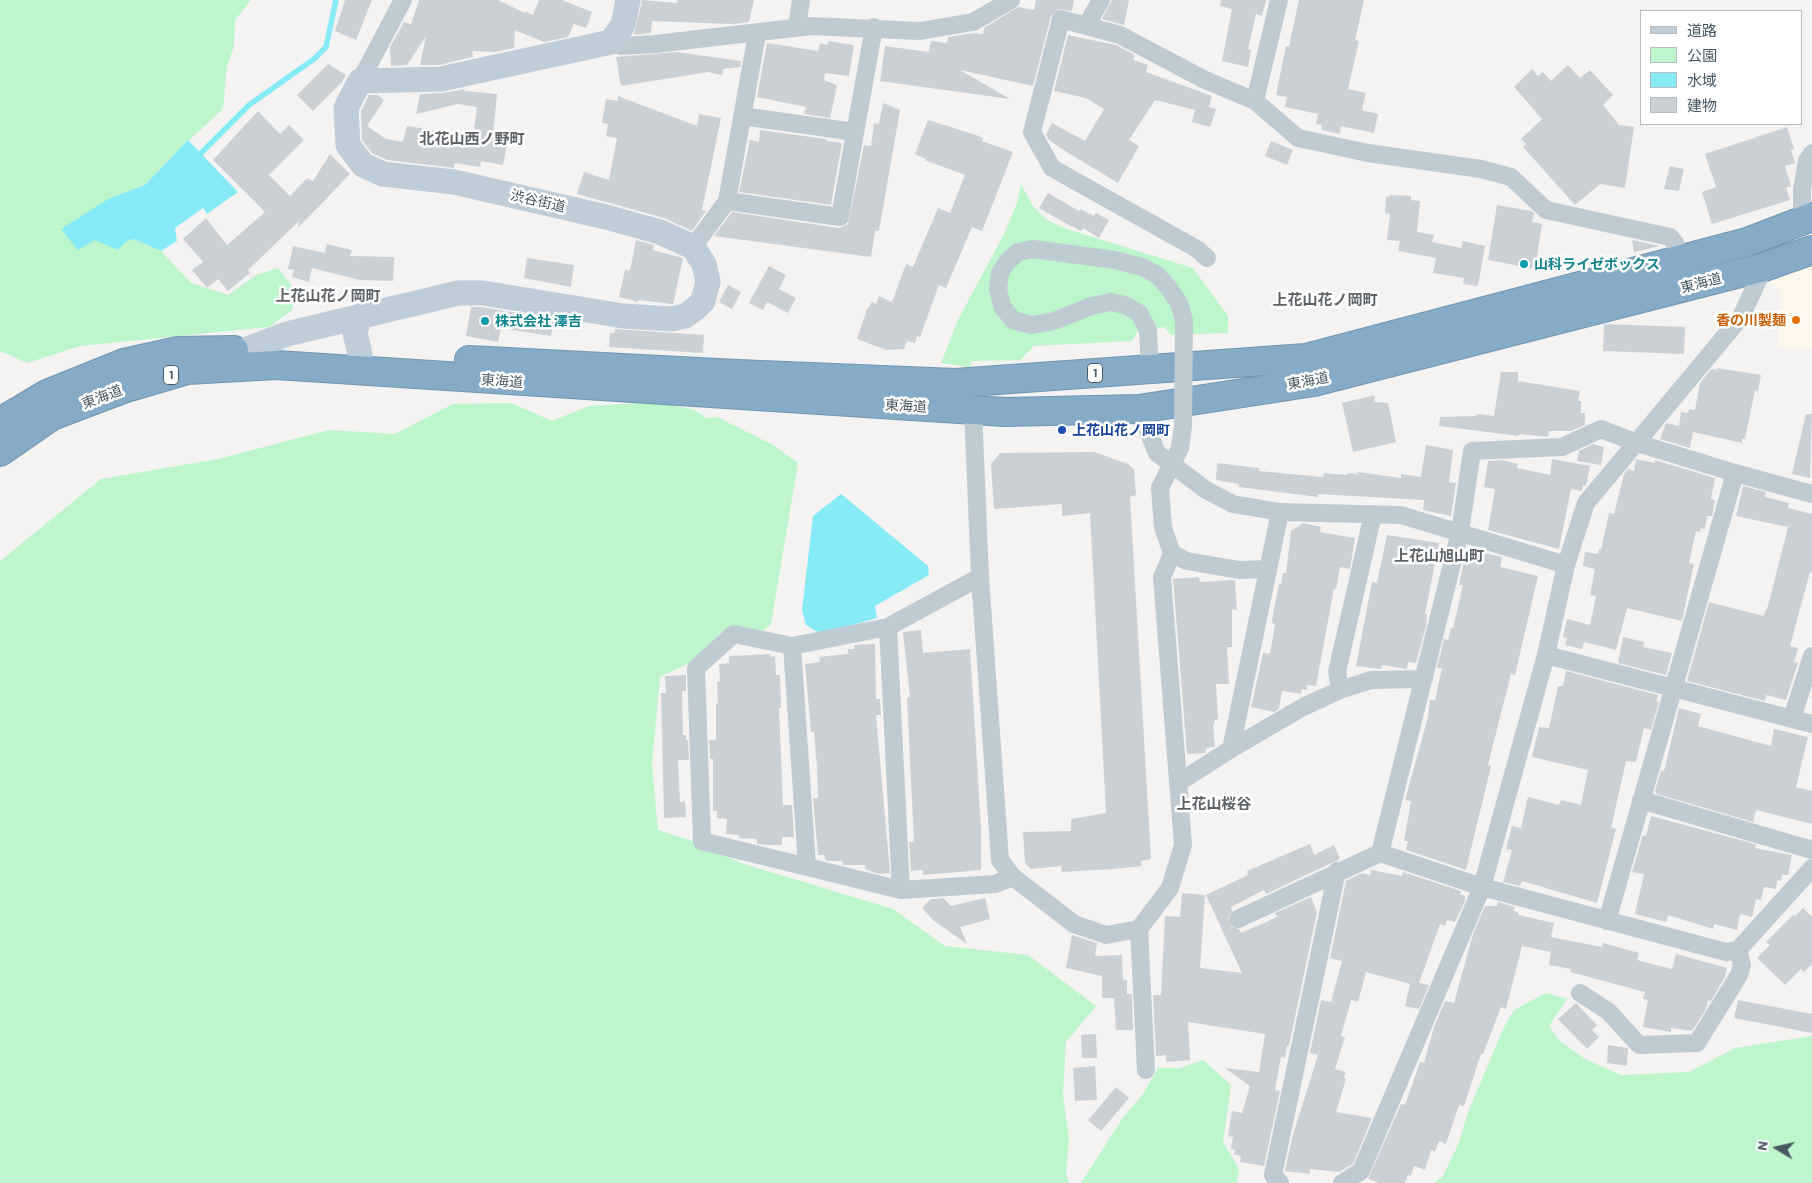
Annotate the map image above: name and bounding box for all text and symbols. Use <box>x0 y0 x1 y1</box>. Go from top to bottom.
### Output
legend <box>1640 10 1802 125</box>
text: 道路 <box>1687 21 1717 39</box>
text: 公園 <box>1687 46 1717 64</box>
text: 水域 <box>1687 71 1717 89</box>
text: 建物 <box>1687 96 1717 114</box>
district label: 北花山西ノ野町 <box>420 130 524 148</box>
street label: 渋谷街道 <box>509 187 567 215</box>
place label: 山科ライゼボックス <box>1534 256 1660 272</box>
marker: 山科ライゼボックス <box>1518 258 1530 270</box>
street label: 東海道 <box>1679 269 1723 297</box>
district label: 上花山花ノ岡町 <box>276 287 380 305</box>
district label: 上花山花ノ岡町 <box>1273 291 1377 309</box>
place label: 香の川製麺 <box>1716 312 1786 328</box>
place label: 株式会社 澤吉 <box>495 313 582 329</box>
marker: 香の川製麺 <box>1790 314 1802 326</box>
marker: 株式会社 澤吉 <box>479 315 491 327</box>
road number: 1 <box>1088 363 1102 382</box>
road number: 1 <box>164 366 178 384</box>
street label: 東海道 <box>1286 369 1330 393</box>
street label: 東海道 <box>480 371 524 391</box>
street label: 東海道 <box>79 382 125 412</box>
street label: 東海道 <box>885 397 927 415</box>
place label: 上花山花ノ岡町 <box>1072 422 1170 438</box>
marker: 上花山花ノ岡町 <box>1056 424 1068 436</box>
district label: 上花山旭山町 <box>1394 547 1484 565</box>
district label: 上花山桜谷 <box>1177 795 1251 813</box>
north arrow <box>1752 1123 1802 1173</box>
text: N <box>1753 1140 1771 1152</box>

